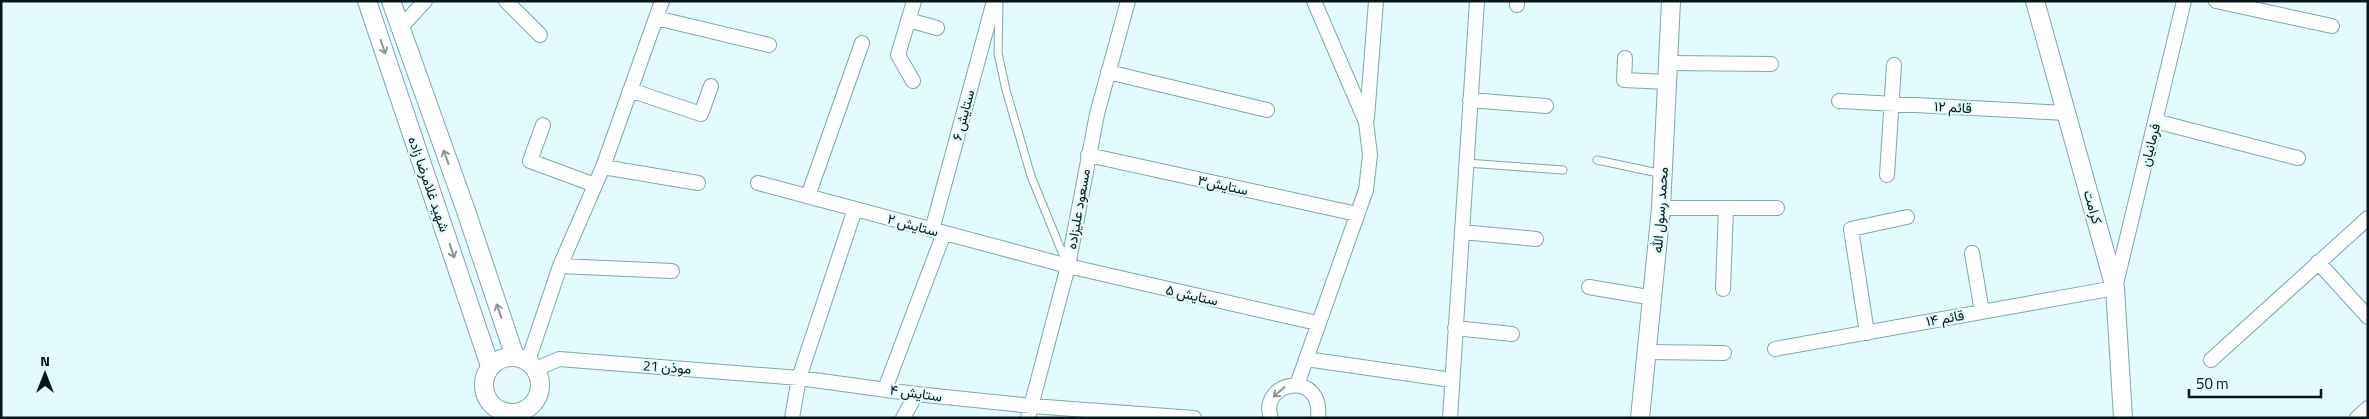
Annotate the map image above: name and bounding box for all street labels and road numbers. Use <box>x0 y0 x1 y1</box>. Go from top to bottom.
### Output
street label: ستایش ۶ <box>946 87 979 143</box>
street label: قائم ۱۲ <box>1934 95 1972 118</box>
street label: فرمانیان <box>2134 121 2165 169</box>
street label: شهید غلامرضا زاده <box>403 133 456 234</box>
street label: محمد رسول الله <box>1646 166 1673 254</box>
street label: مسعود علیزاده <box>1060 167 1095 251</box>
street label: ستایش۳ <box>1196 169 1250 200</box>
street label: کرامت <box>2079 187 2108 226</box>
street label: ستایش ۲ <box>885 208 941 241</box>
street label: ستایش ۵ <box>1164 278 1220 311</box>
street label: قائم ۱۴ <box>1924 304 1966 331</box>
street label: موذن 21 <box>642 354 692 379</box>
street label: ستایش ۴ <box>888 378 944 407</box>

